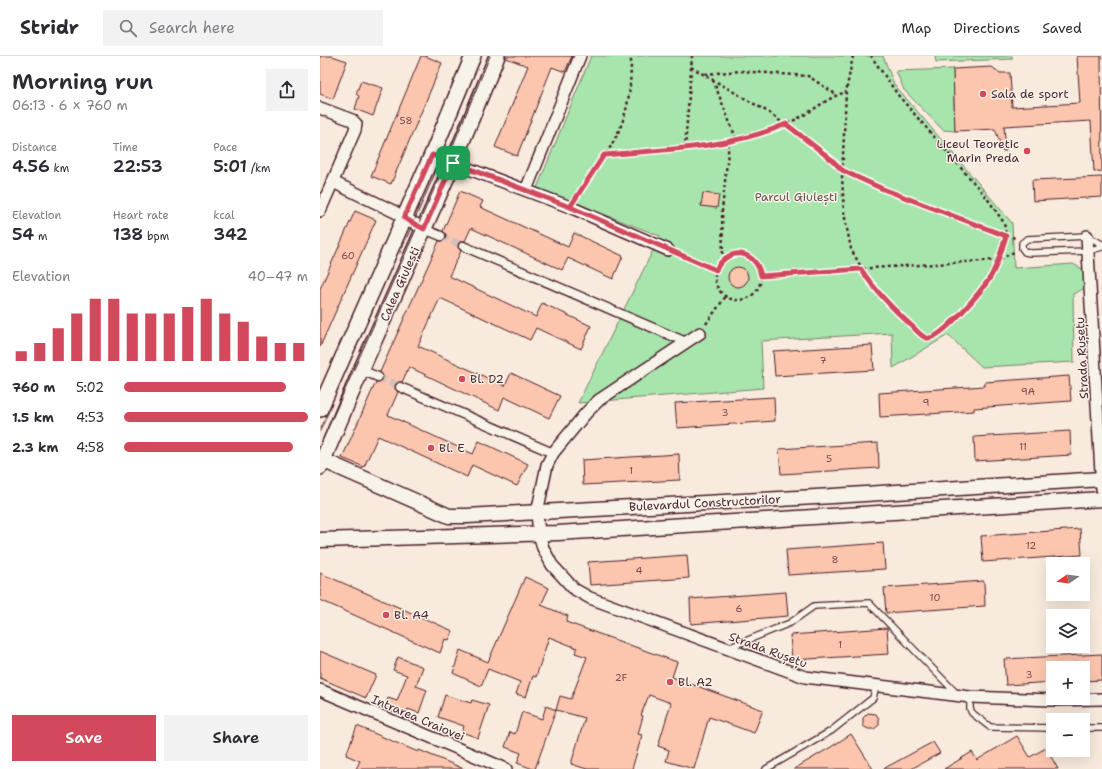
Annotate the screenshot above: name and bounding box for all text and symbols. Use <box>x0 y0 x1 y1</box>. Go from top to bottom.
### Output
search box <box>103 10 383 46</box>
text: Stridr <box>20 15 79 40</box>
icon: search <box>117 17 139 39</box>
text: Search here <box>149 18 235 38</box>
text: Map <box>902 19 932 37</box>
text: Directions <box>954 19 1020 37</box>
text: Saved <box>1042 19 1082 37</box>
text: Morning run <box>12 67 153 96</box>
button: share <box>266 69 308 111</box>
place label: Sala de sport <box>991 86 1069 102</box>
marker: Sala de sport <box>978 89 988 99</box>
text: 06:13 · 6 × 760 m <box>12 97 128 114</box>
house number: 58 <box>400 114 412 127</box>
place label: Liceul Teoretic Marin Preda <box>937 136 1020 166</box>
text: Distance <box>12 140 57 155</box>
text: Time <box>113 140 138 155</box>
text: Pace <box>213 140 238 155</box>
pin <box>436 146 470 180</box>
marker: Liceul Teoretic Marin Preda <box>1022 146 1032 156</box>
icon: arrive <box>442 152 464 174</box>
text: 4.56 <box>12 155 50 177</box>
text: 22:53 <box>113 155 163 177</box>
text: 5:01 <box>213 155 247 177</box>
text: km <box>50 161 69 176</box>
text: /km <box>247 161 271 176</box>
park label: Parcul Giulești <box>755 189 837 205</box>
text: Elevation <box>12 208 61 223</box>
text: Heart rate <box>113 208 169 223</box>
text: kcal <box>213 208 235 223</box>
text: 54 <box>12 223 34 245</box>
text: 138 <box>113 223 143 245</box>
text: 342 <box>213 223 248 245</box>
text: m <box>34 229 48 244</box>
text: bpm <box>143 229 169 244</box>
street label: Calea Giulești <box>376 244 424 324</box>
house number: 60 <box>341 249 355 262</box>
text: Elevation <box>12 268 70 285</box>
text: 40–47 m <box>248 268 308 285</box>
street label: Strada Rușețu <box>1072 316 1092 399</box>
house number: 7 <box>820 354 827 367</box>
place label: Bl. D2 <box>470 371 504 387</box>
marker: Bl. D2 <box>457 374 467 384</box>
text: 760 m <box>12 379 55 396</box>
text: 5:02 <box>76 379 104 396</box>
house number: 9A <box>1021 385 1035 398</box>
house number: 9 <box>923 396 930 409</box>
house number: 3 <box>722 406 729 419</box>
text: 1.5 km <box>12 409 54 426</box>
text: 4:53 <box>76 409 104 426</box>
text: 2.3 km <box>12 439 58 456</box>
text: 4:58 <box>76 439 105 456</box>
place label: Bl. E <box>439 440 465 456</box>
house number: 11 <box>1019 440 1027 453</box>
marker: Bl. E <box>426 443 436 453</box>
house number: 5 <box>826 452 832 465</box>
house number: 1 <box>629 464 633 477</box>
street label: Bulevardul Constructorilor <box>629 491 782 515</box>
house number: 12 <box>1026 539 1036 552</box>
house number: 8 <box>832 553 839 566</box>
north arrow <box>1046 557 1090 601</box>
map controls <box>1046 557 1090 757</box>
house number: 4 <box>636 564 643 577</box>
house number: 10 <box>930 591 940 604</box>
house number: 6 <box>736 602 743 615</box>
place label: Bl. A4 <box>394 607 429 623</box>
button: layers <box>1046 609 1090 653</box>
marker: Bl. A4 <box>381 610 391 620</box>
street label: Strada Rușețu <box>727 628 809 672</box>
house number: 1 <box>838 638 842 651</box>
button: + <box>1046 661 1090 705</box>
house number: 3 <box>1026 668 1033 681</box>
house number: 2F <box>615 671 628 684</box>
place label: Bl. A2 <box>678 674 713 690</box>
marker: Bl. A2 <box>665 677 675 687</box>
street label: Intrarea Craiovei <box>369 691 467 745</box>
button: − <box>1046 713 1090 757</box>
button: Save <box>12 715 156 761</box>
button: Share <box>164 715 308 761</box>

